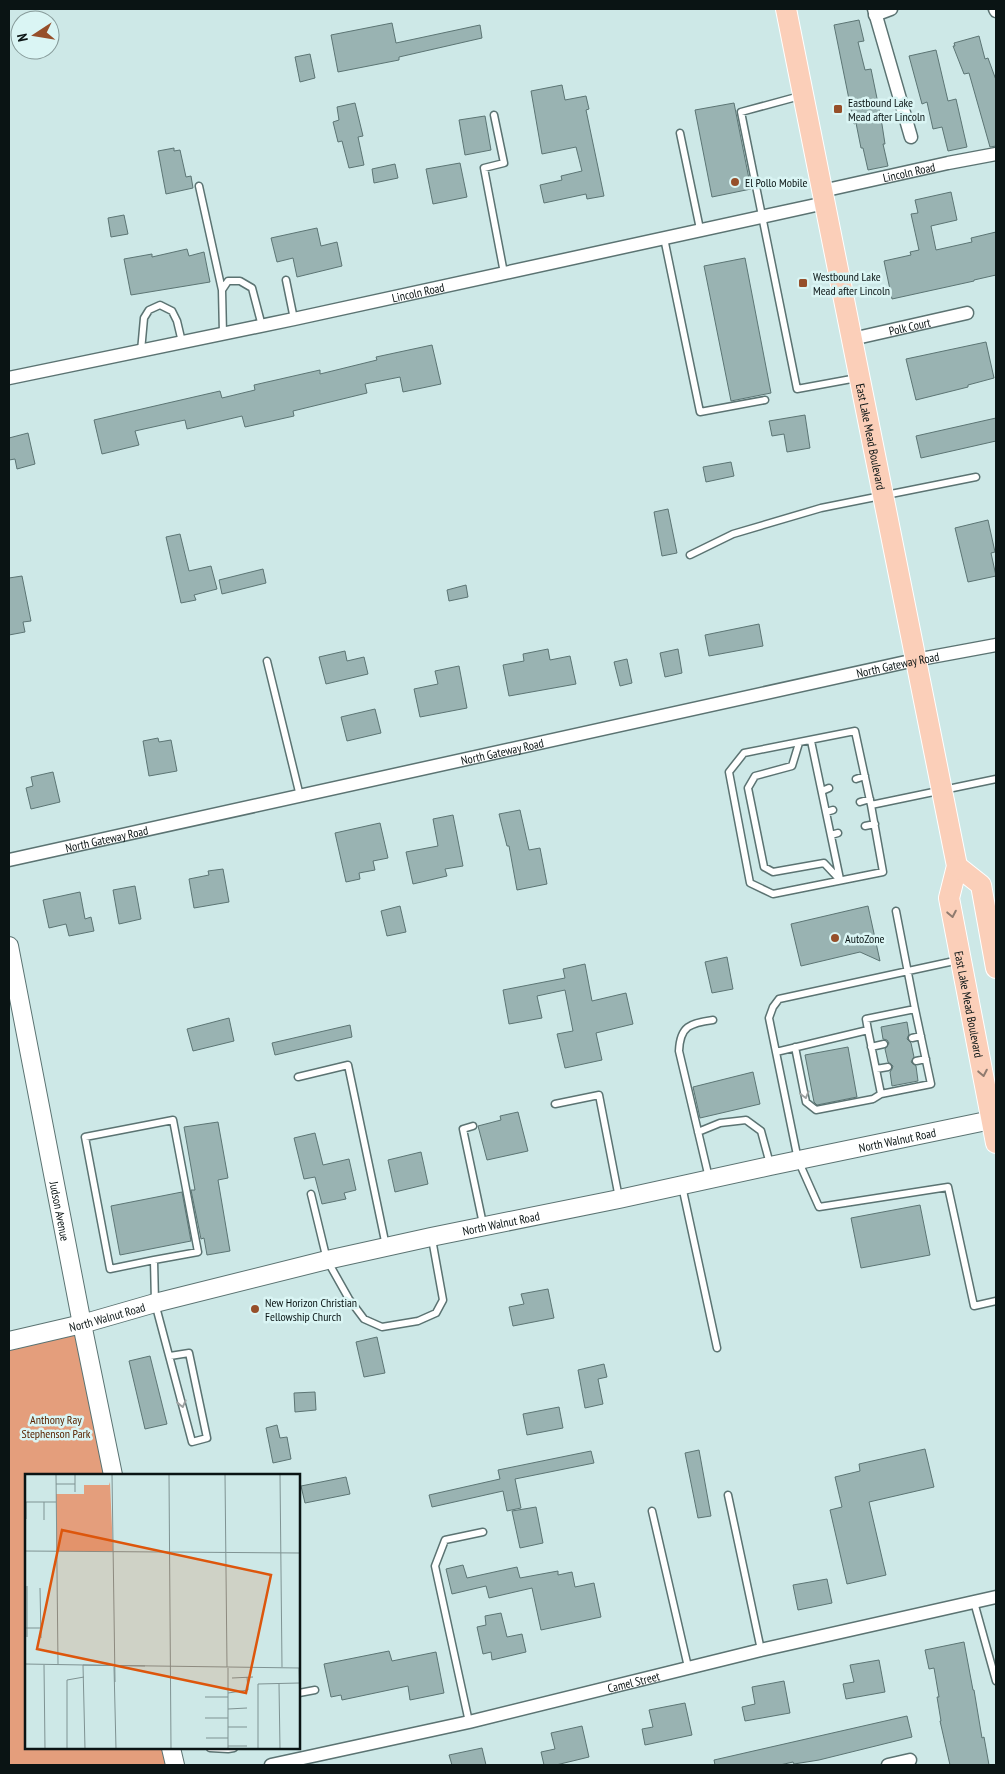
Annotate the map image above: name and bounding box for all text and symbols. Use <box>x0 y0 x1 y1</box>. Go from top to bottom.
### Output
north arrow <box>10 10 60 60</box>
text: N <box>13 32 32 43</box>
place label: Eastbound Lake Mead after Lincoln <box>848 95 925 124</box>
marker: Eastbound Lake Mead after Lincoln <box>832 103 844 115</box>
street label: Lincoln Road <box>881 159 937 185</box>
place label: El Pollo Mobile <box>745 175 807 190</box>
marker: El Pollo Mobile <box>729 176 741 188</box>
place label: Westbound Lake Mead after Lincoln <box>813 269 890 298</box>
marker: Westbound Lake Mead after Lincoln <box>797 277 809 289</box>
street label: Lincoln Road <box>390 279 446 305</box>
street label: Polk Court <box>887 314 933 338</box>
street label: East Lake Mead Boulevard <box>853 382 889 491</box>
street label: North Gateway Road <box>855 648 940 680</box>
street label: North Gateway Road <box>459 735 545 768</box>
street label: North Gateway Road <box>64 822 149 855</box>
one-way arrow <box>946 909 956 918</box>
place label: AutoZone <box>845 931 885 946</box>
marker: AutoZone <box>829 932 841 944</box>
street label: East Lake Mead Boulevard <box>952 950 987 1059</box>
one-way arrow <box>977 1069 987 1078</box>
one-way arrow <box>799 1091 810 1099</box>
street label: North Walnut Road <box>857 1124 937 1155</box>
street label: Judson Avenue <box>47 1179 73 1242</box>
street label: North Walnut Road <box>461 1208 541 1238</box>
place label: New Horizon Christian Fellowship Church <box>265 1295 357 1324</box>
street label: North Walnut Road <box>68 1299 147 1334</box>
marker: New Horizon Christian Fellowship Church <box>249 1303 261 1315</box>
one-way arrow <box>176 1399 187 1408</box>
park label: Anthony Ray Stephenson Park <box>22 1412 91 1441</box>
inset map <box>25 1474 300 1749</box>
street label: Camel Street <box>606 1668 662 1695</box>

